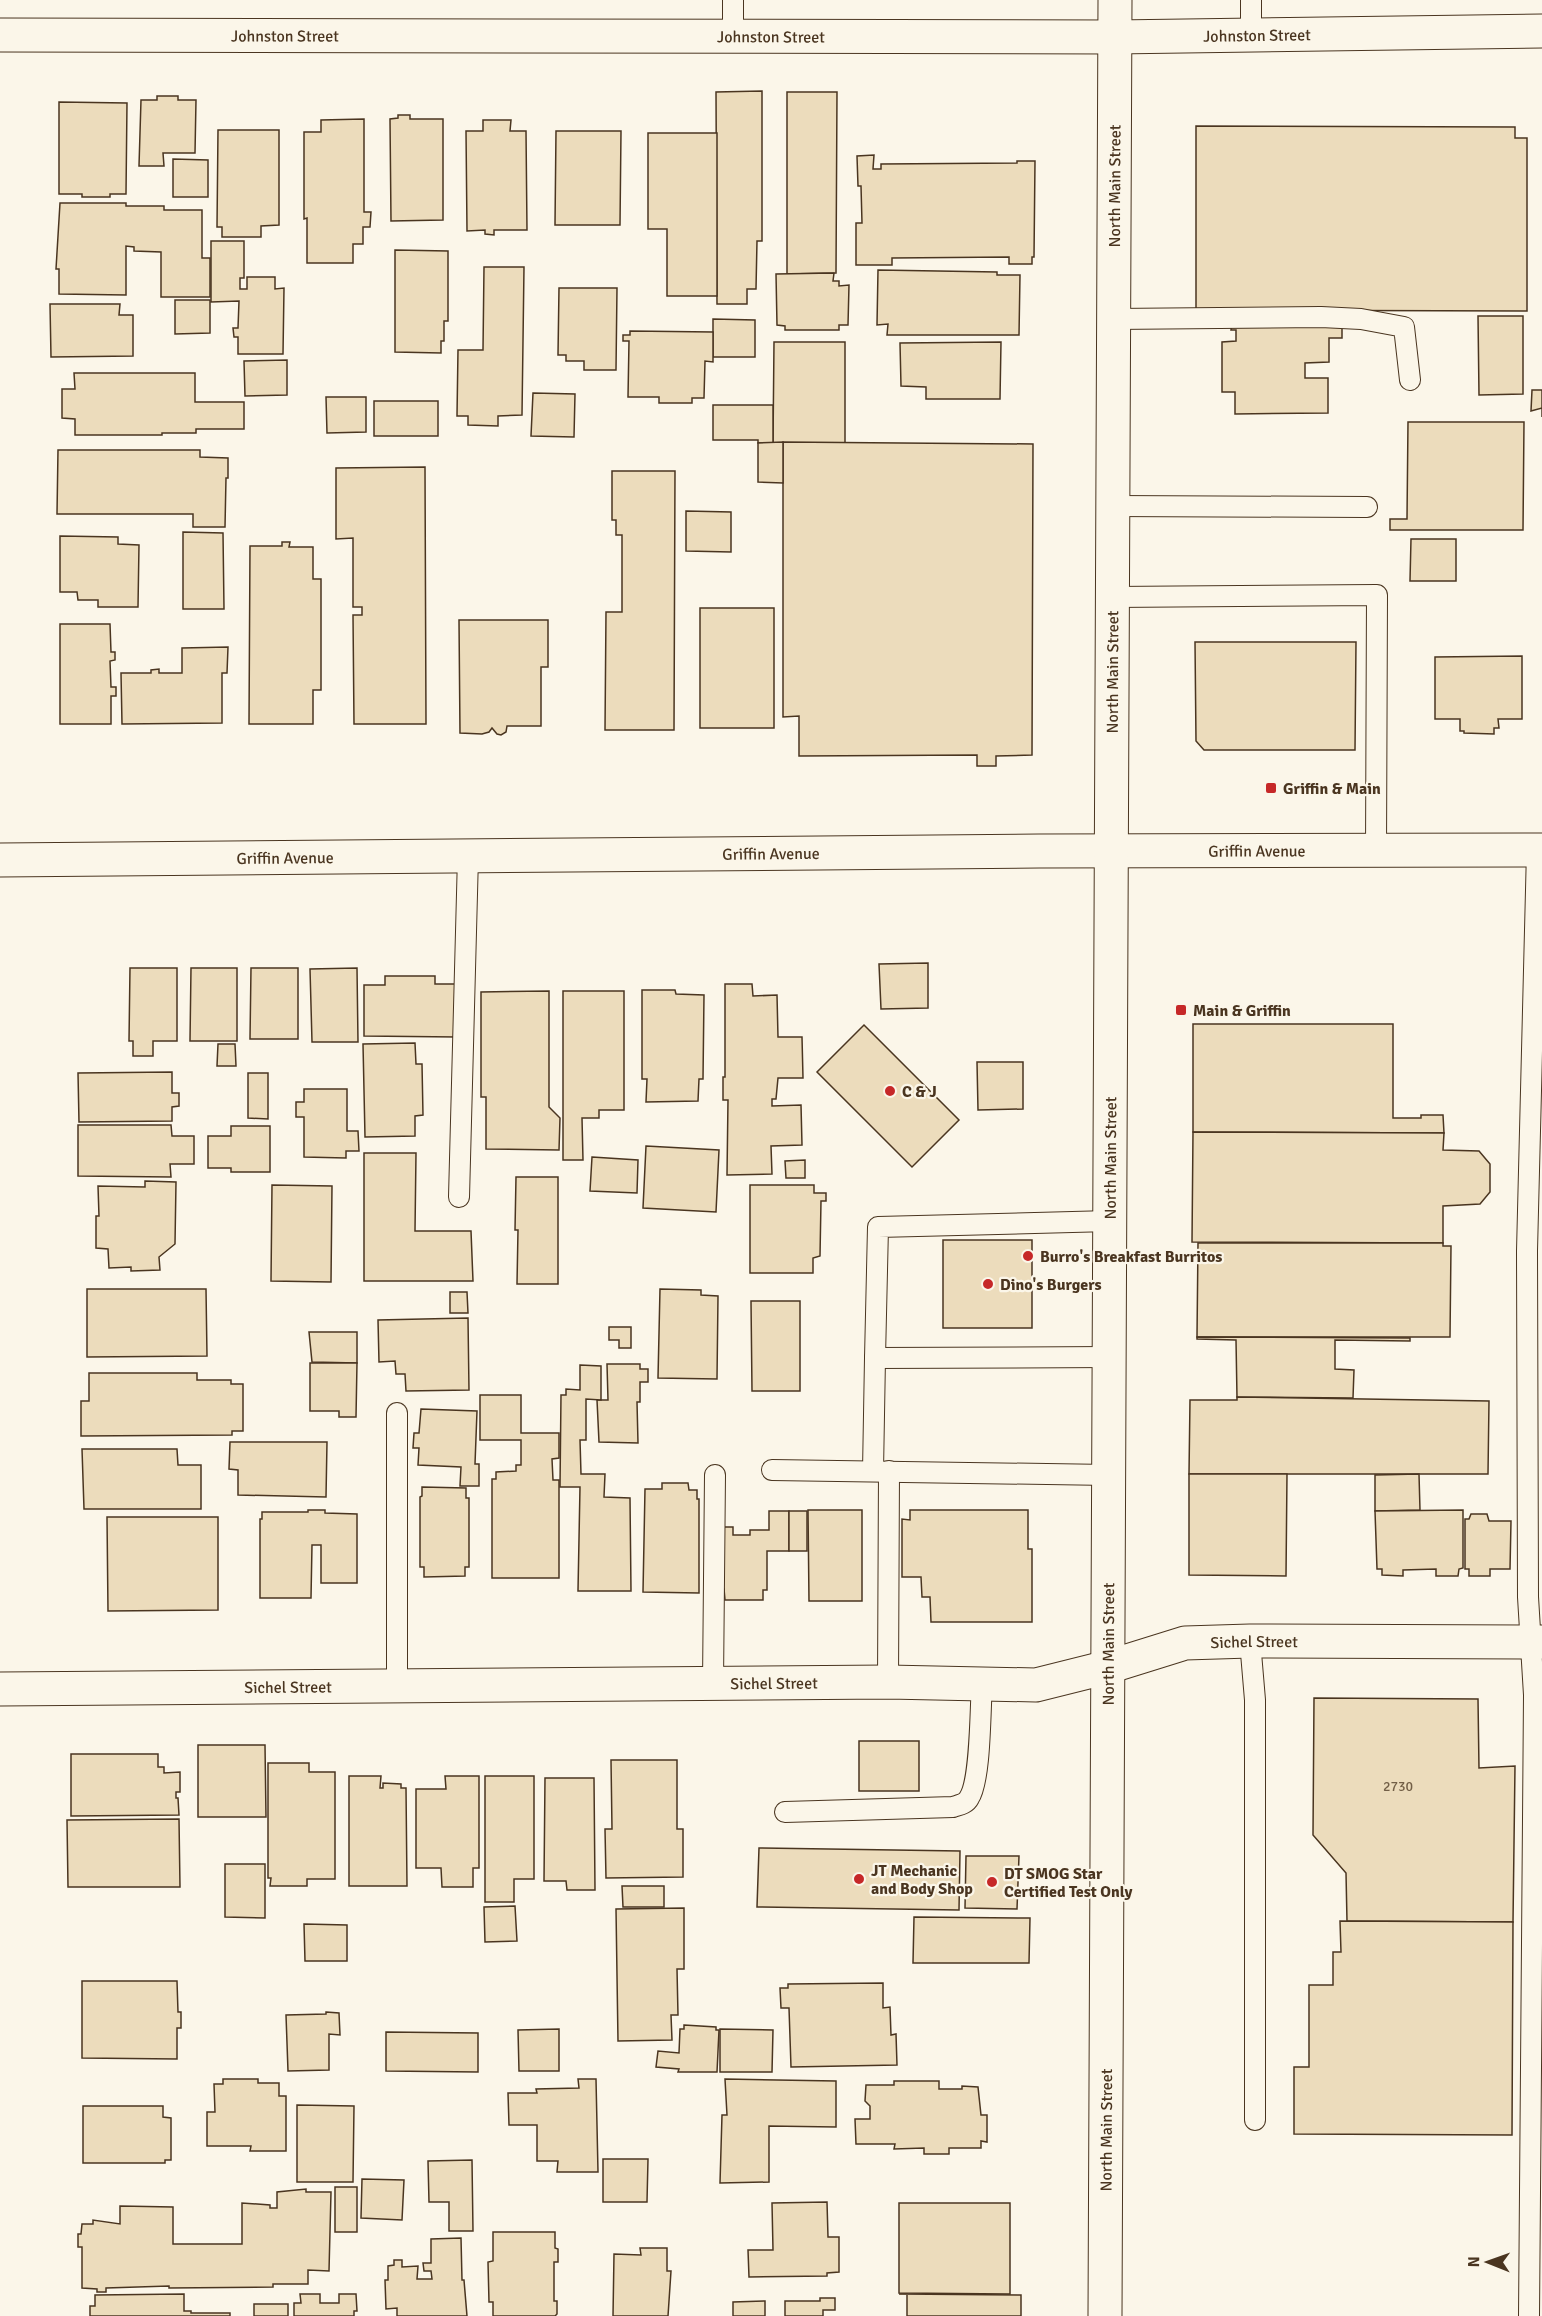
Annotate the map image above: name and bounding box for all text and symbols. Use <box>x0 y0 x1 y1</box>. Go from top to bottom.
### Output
street label: Johnston Street <box>1203 25 1311 47</box>
street label: Johnston Street <box>231 26 339 47</box>
street label: Johnston Street <box>717 27 825 47</box>
street label: North Main Street <box>1105 124 1125 247</box>
street label: North Main Street <box>1103 610 1123 733</box>
place label: Griffin & Main <box>1283 779 1381 799</box>
marker: Griffin & Main <box>1264 781 1278 795</box>
street label: Griffin Avenue <box>1208 841 1306 862</box>
street label: Griffin Avenue <box>722 844 820 865</box>
street label: Griffin Avenue <box>236 848 334 869</box>
place label: Main & Griffin <box>1193 1001 1291 1021</box>
marker: Main & Griffin <box>1174 1003 1188 1017</box>
place label: C & J <box>902 1082 937 1102</box>
marker: C & J <box>883 1084 897 1098</box>
street label: North Main Street <box>1101 1096 1121 1219</box>
place label: Burro's Breakfast Burritos <box>1040 1247 1222 1267</box>
marker: Burro's Breakfast Burritos <box>1021 1249 1035 1263</box>
place label: Dino's Burgers <box>1000 1275 1102 1295</box>
marker: Dino's Burgers <box>981 1277 995 1291</box>
street label: North Main Street <box>1099 1582 1119 1705</box>
street label: Sichel Street <box>1210 1632 1298 1653</box>
street label: Sichel Street <box>730 1674 818 1694</box>
street label: Sichel Street <box>244 1677 332 1698</box>
house number: 2730 <box>1383 1778 1413 1795</box>
place label: JT Mechanic and Body Shop <box>871 1861 973 1899</box>
place label: DT SMOG Star Certified Test Only <box>1004 1864 1133 1902</box>
marker: JT Mechanic and Body Shop <box>852 1872 866 1886</box>
marker: DT SMOG Star Certified Test Only <box>985 1875 999 1889</box>
street label: North Main Street <box>1097 2068 1117 2191</box>
north arrow <box>1458 2232 1518 2292</box>
text: N <box>1464 2256 1484 2267</box>

